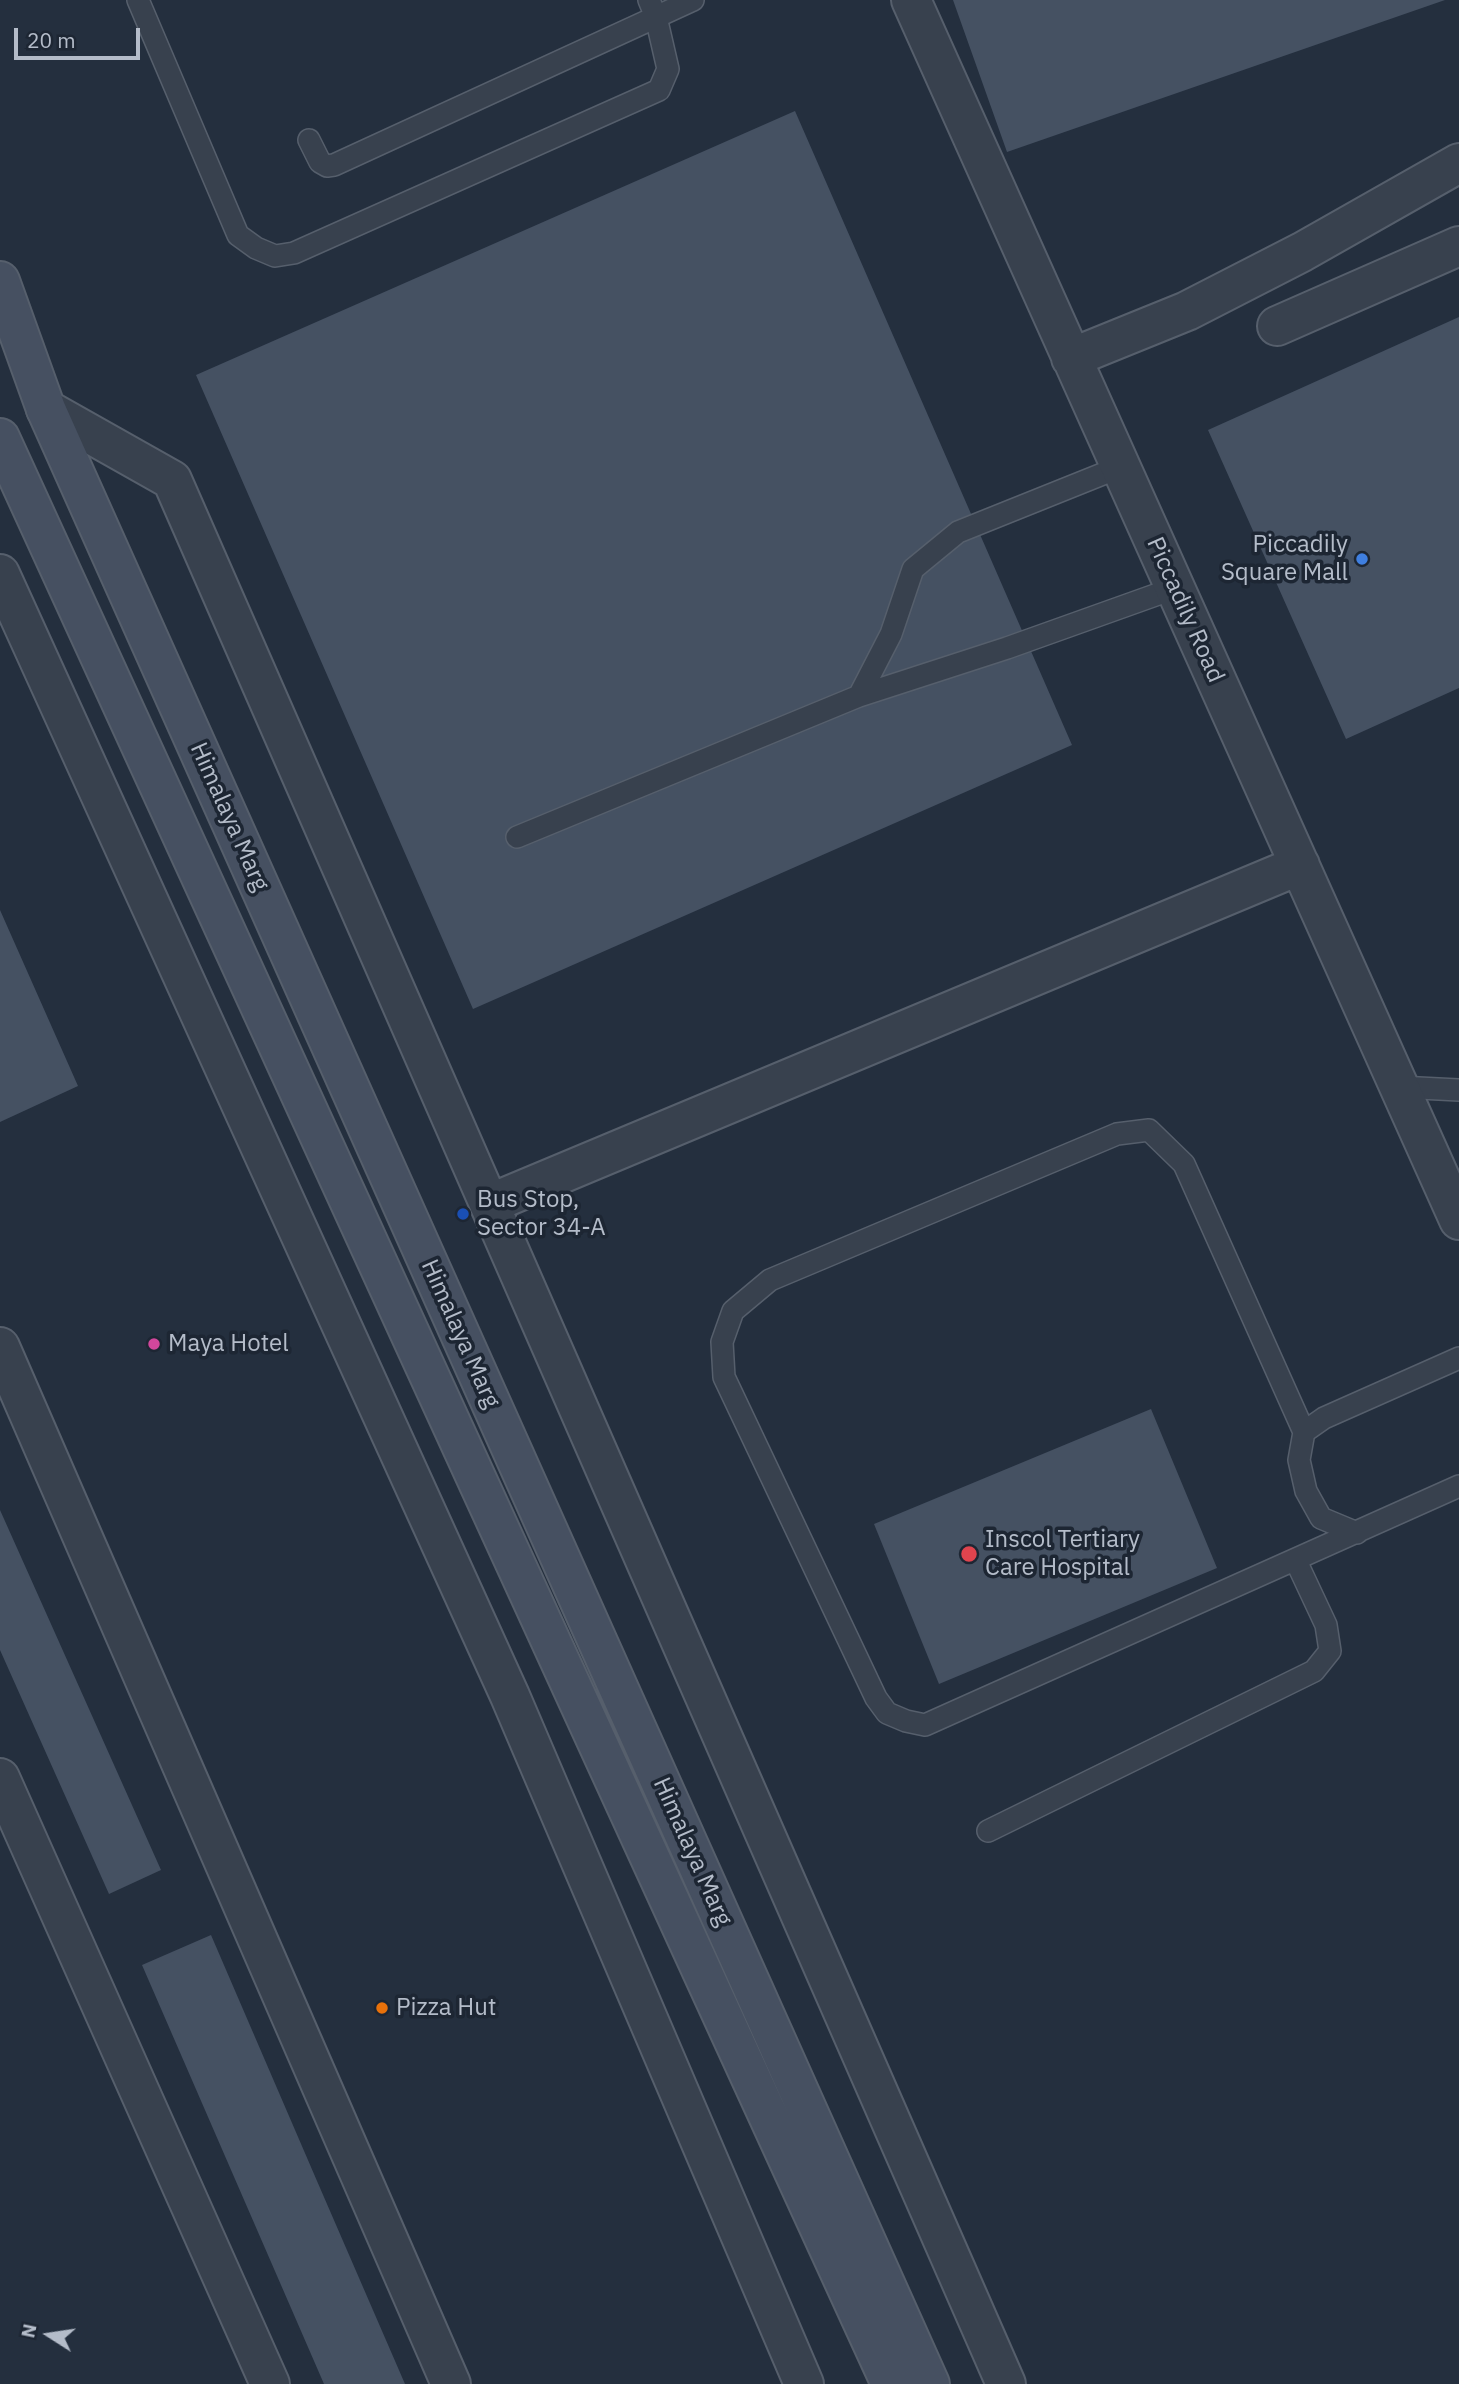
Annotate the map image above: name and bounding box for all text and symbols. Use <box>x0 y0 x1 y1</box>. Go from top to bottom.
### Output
scale bar <box>18 14 144 58</box>
text: 20 m <box>27 26 76 54</box>
place label: Piccadily Square Mall <box>1221 531 1348 587</box>
street label: Piccadily Road <box>1140 533 1230 687</box>
marker: Piccadily Square Mall <box>1354 551 1370 567</box>
street label: Himalaya Marg <box>183 738 275 896</box>
place label: Bus Stop, Sector 34-A <box>477 1186 606 1242</box>
marker: Bus Stop, Sector 34-A <box>455 1206 471 1222</box>
street label: Himalaya Marg <box>414 1255 506 1413</box>
place label: Maya Hotel <box>168 1330 289 1358</box>
marker: Maya Hotel <box>146 1336 162 1352</box>
place label: Inscol Tertiary Care Hospital <box>985 1526 1140 1582</box>
marker: Inscol Tertiary Care Hospital <box>959 1544 979 1564</box>
street label: Himalaya Marg <box>646 1773 738 1931</box>
place label: Pizza Hut <box>396 1994 496 2022</box>
marker: Pizza Hut <box>374 2000 390 2016</box>
north arrow <box>14 2300 84 2370</box>
text: N <box>15 2321 42 2340</box>

